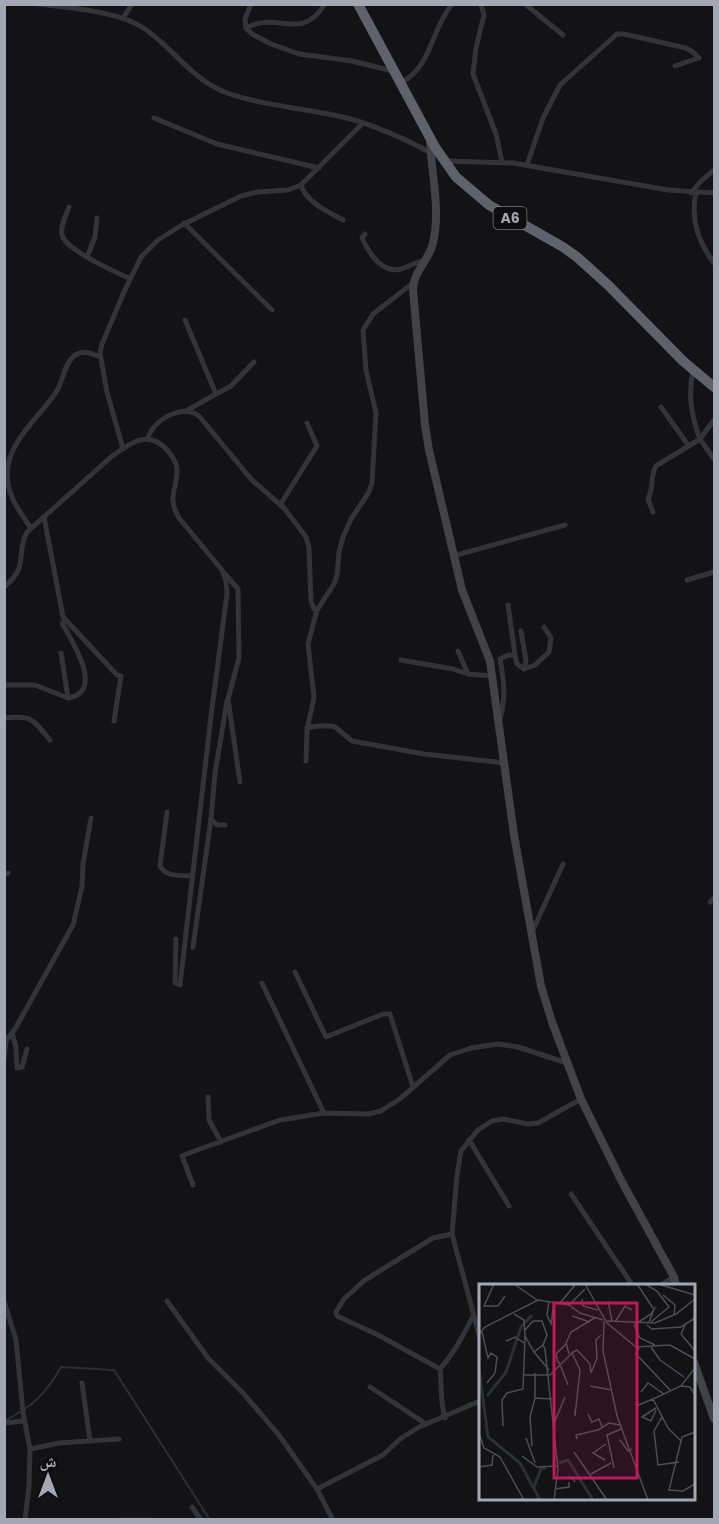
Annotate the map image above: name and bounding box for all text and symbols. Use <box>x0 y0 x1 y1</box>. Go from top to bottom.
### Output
road number: A6 <box>494 207 526 229</box>
inset map <box>479 1284 695 1500</box>
north arrow <box>18 1446 78 1506</box>
text: ش <box>40 1450 57 1473</box>

